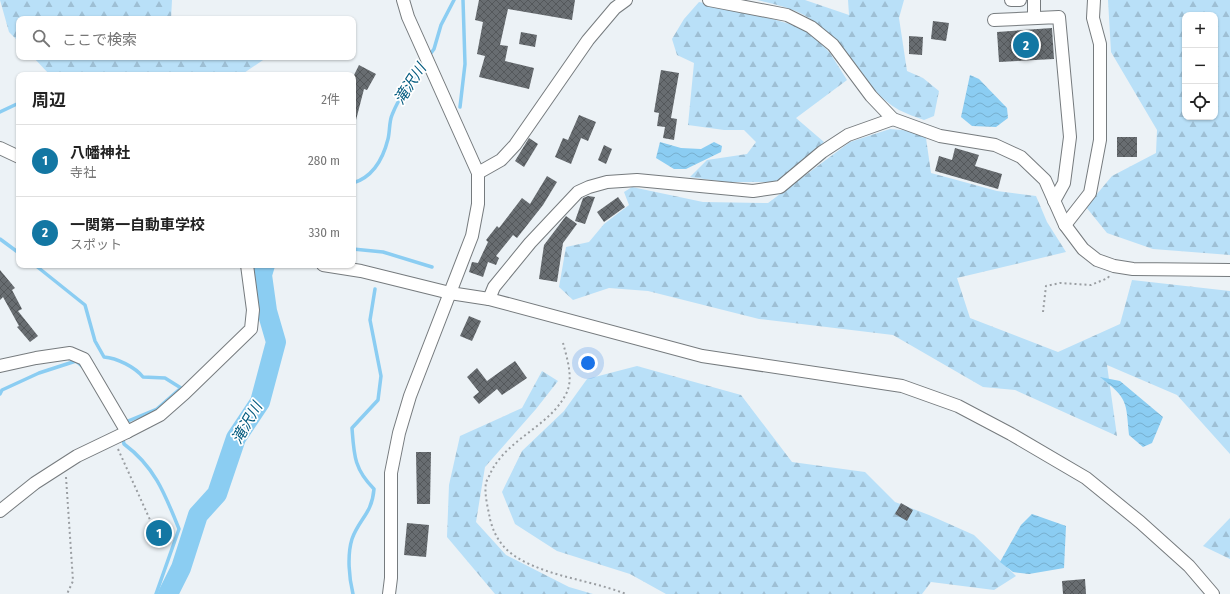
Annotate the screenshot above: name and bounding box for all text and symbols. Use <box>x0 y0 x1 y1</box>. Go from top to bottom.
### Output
map controls <box>1182 12 1218 120</box>
button: + <box>1182 12 1218 48</box>
search box <box>16 16 356 60</box>
icon: search <box>30 27 52 49</box>
pin: 2 <box>1013 30 1039 60</box>
text: ここで検索 <box>62 31 137 49</box>
button: − <box>1182 48 1218 84</box>
water label: 滝沢川 <box>390 59 431 108</box>
button: locate <box>1182 84 1218 120</box>
text: 周辺 <box>32 90 66 111</box>
text: 2件 <box>321 92 340 107</box>
text: 八幡神社 <box>70 144 130 162</box>
text: 1 <box>42 153 48 168</box>
text: 280 m <box>308 153 340 168</box>
text: 寺社 <box>70 165 96 180</box>
text: 一関第一自動車学校 <box>70 216 205 234</box>
text: 2 <box>42 225 48 240</box>
text: 330 m <box>308 225 340 240</box>
text: スポット <box>70 237 122 252</box>
your location <box>578 353 598 373</box>
water label: 滝沢川 <box>228 397 267 447</box>
pin: 1 <box>146 518 172 548</box>

